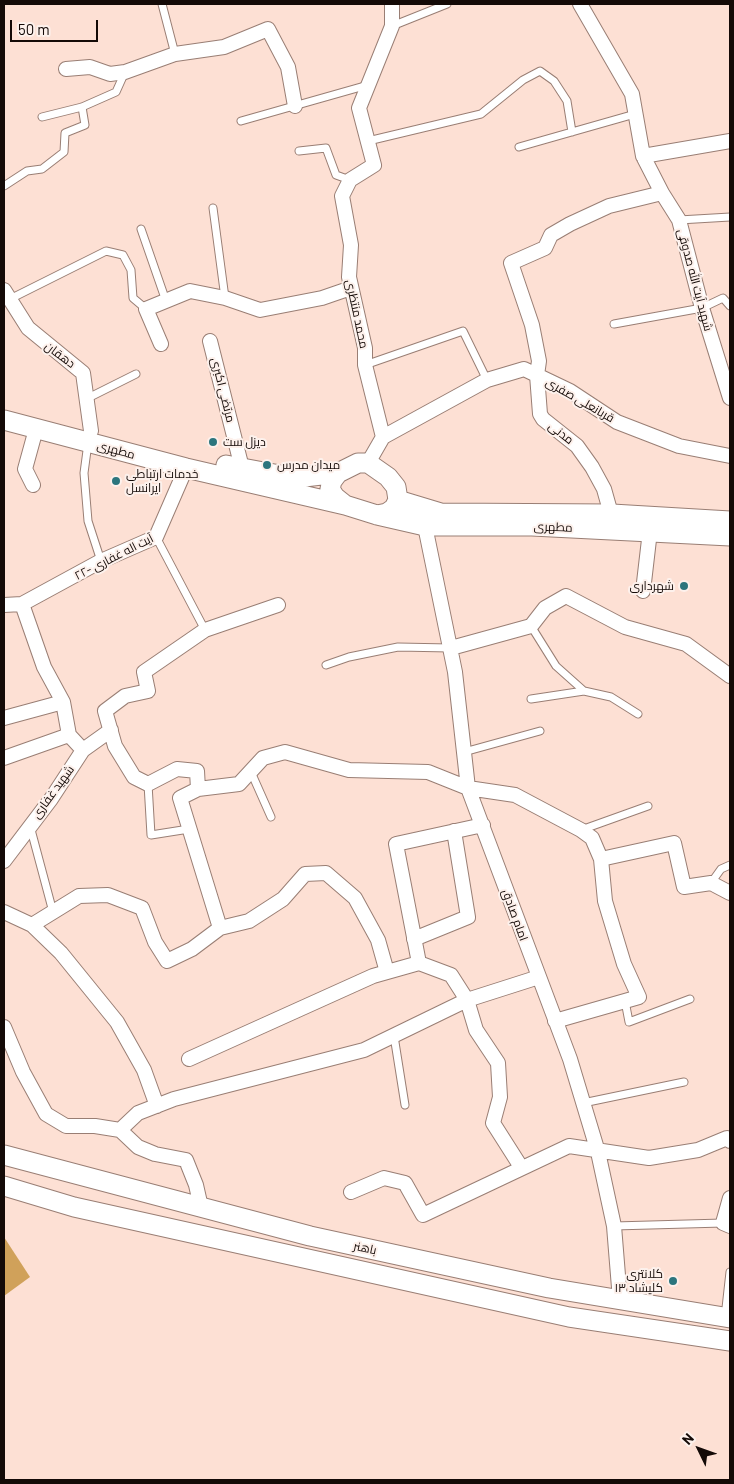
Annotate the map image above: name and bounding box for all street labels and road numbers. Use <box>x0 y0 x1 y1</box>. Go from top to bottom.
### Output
street label: شهید آیت الله صدوقی <box>674 227 716 333</box>
street label: محمد منتظری <box>343 278 371 350</box>
street label: دهقان <box>42 339 78 371</box>
street label: مرتضی اکبری <box>208 356 238 424</box>
street label: قربانعلی صفری <box>543 375 617 425</box>
street label: مدنی <box>546 419 576 447</box>
street label: مطهری <box>95 438 137 462</box>
street label: مطهری <box>533 519 573 535</box>
street label: ۲۲- آیت اله غفاری <box>72 531 156 583</box>
street label: شهید غفاری <box>29 763 77 821</box>
street label: امام صادق <box>499 887 531 943</box>
street label: باهنر <box>352 1239 378 1257</box>

